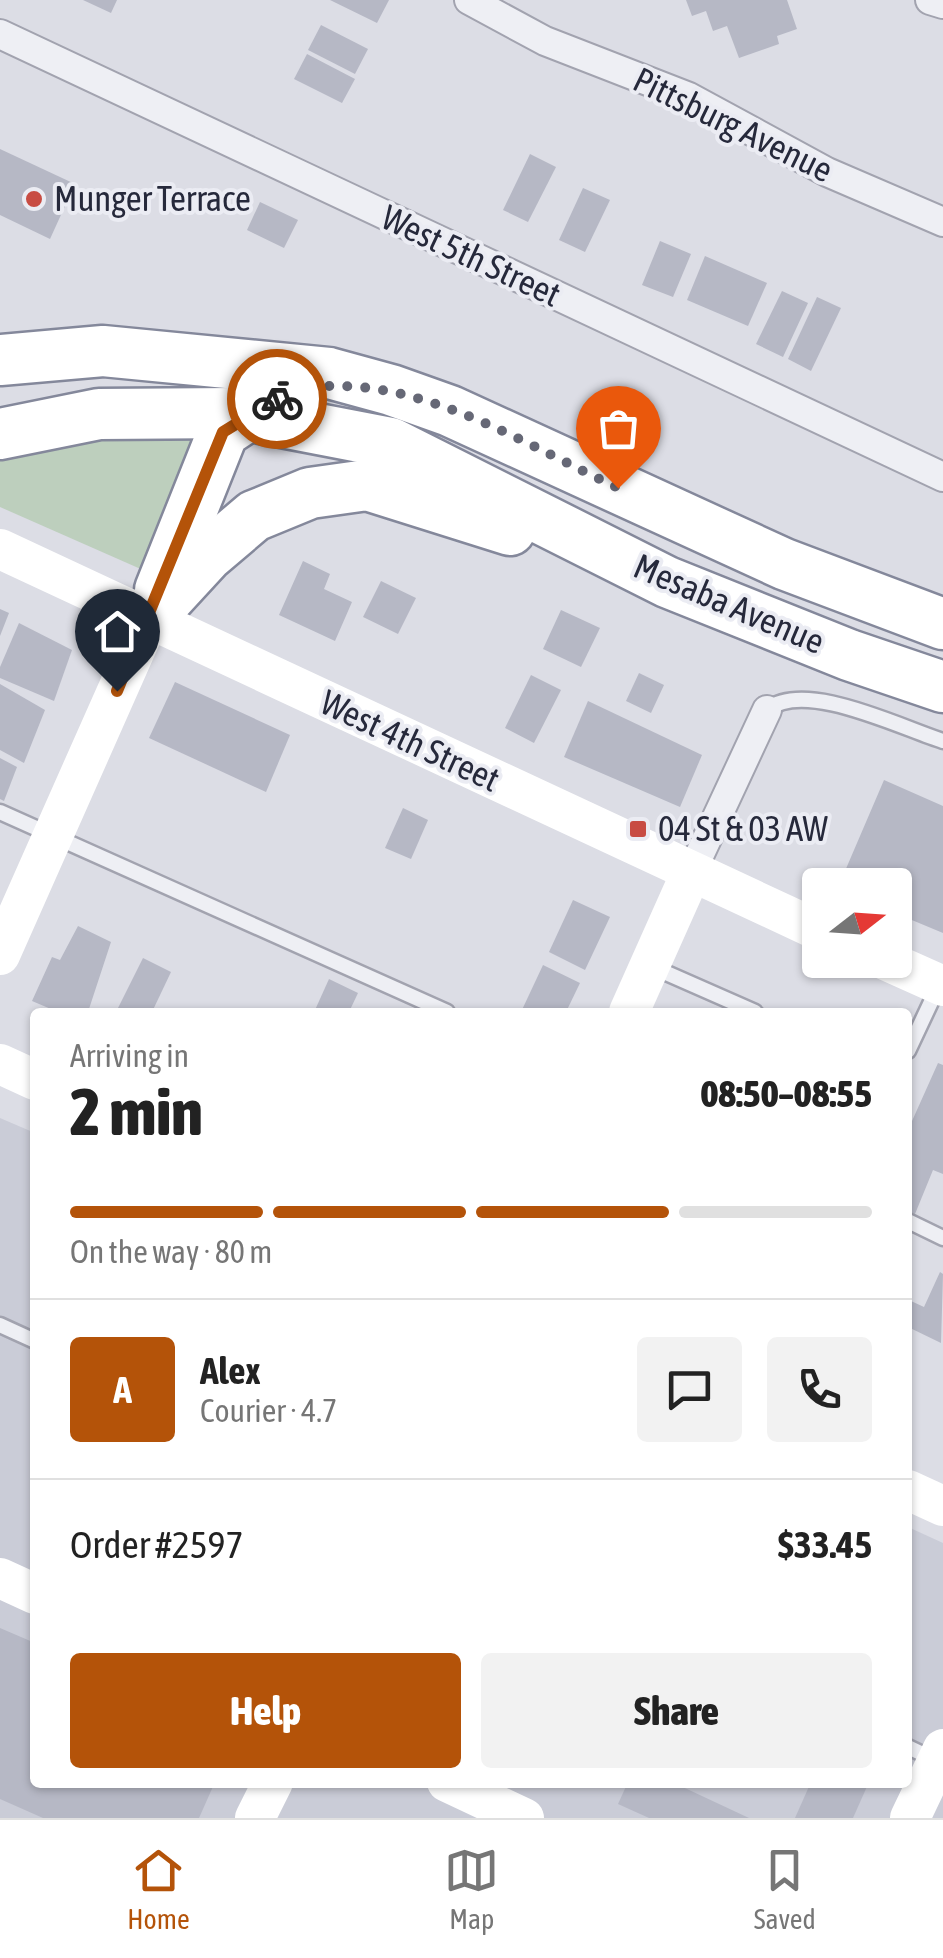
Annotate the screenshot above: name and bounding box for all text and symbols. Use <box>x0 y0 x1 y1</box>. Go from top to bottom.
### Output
street label: Pittsburg Avenue <box>627 59 840 190</box>
place label: Munger Terrace <box>54 178 251 218</box>
marker: Munger Terrace <box>23 188 45 210</box>
street label: West 5th Street <box>376 196 567 314</box>
courier <box>227 349 327 449</box>
icon: bike <box>250 372 305 427</box>
pin <box>576 386 661 489</box>
icon: bag <box>591 401 646 456</box>
street label: Mesaba Avenue <box>628 545 830 661</box>
pin <box>75 589 160 692</box>
icon: home <box>90 604 145 659</box>
street label: West 4th Street <box>315 681 506 799</box>
place label: 04 St & 03 AW <box>658 808 828 848</box>
marker: 04 St & 03 AW <box>627 818 649 840</box>
north arrow <box>802 868 912 978</box>
map controls <box>802 868 912 978</box>
text: Arriving in <box>70 1037 189 1074</box>
text: 08:50–08:55 <box>700 1072 872 1115</box>
text: 2 min <box>70 1074 203 1149</box>
text: On the way · 80 m <box>70 1233 272 1270</box>
button: chat <box>637 1337 742 1442</box>
button: phone <box>767 1337 872 1442</box>
text: Alex <box>200 1349 261 1392</box>
text: A <box>113 1368 132 1411</box>
text: Courier · 4.7 <box>200 1392 337 1429</box>
text: Order #2597 <box>70 1523 243 1566</box>
text: $33.45 <box>778 1523 872 1566</box>
button: Help <box>70 1653 461 1768</box>
button: Share <box>481 1653 872 1768</box>
tab: Home <box>127 1843 190 1935</box>
tab: Map <box>444 1843 499 1935</box>
tab: Saved <box>754 1843 816 1935</box>

